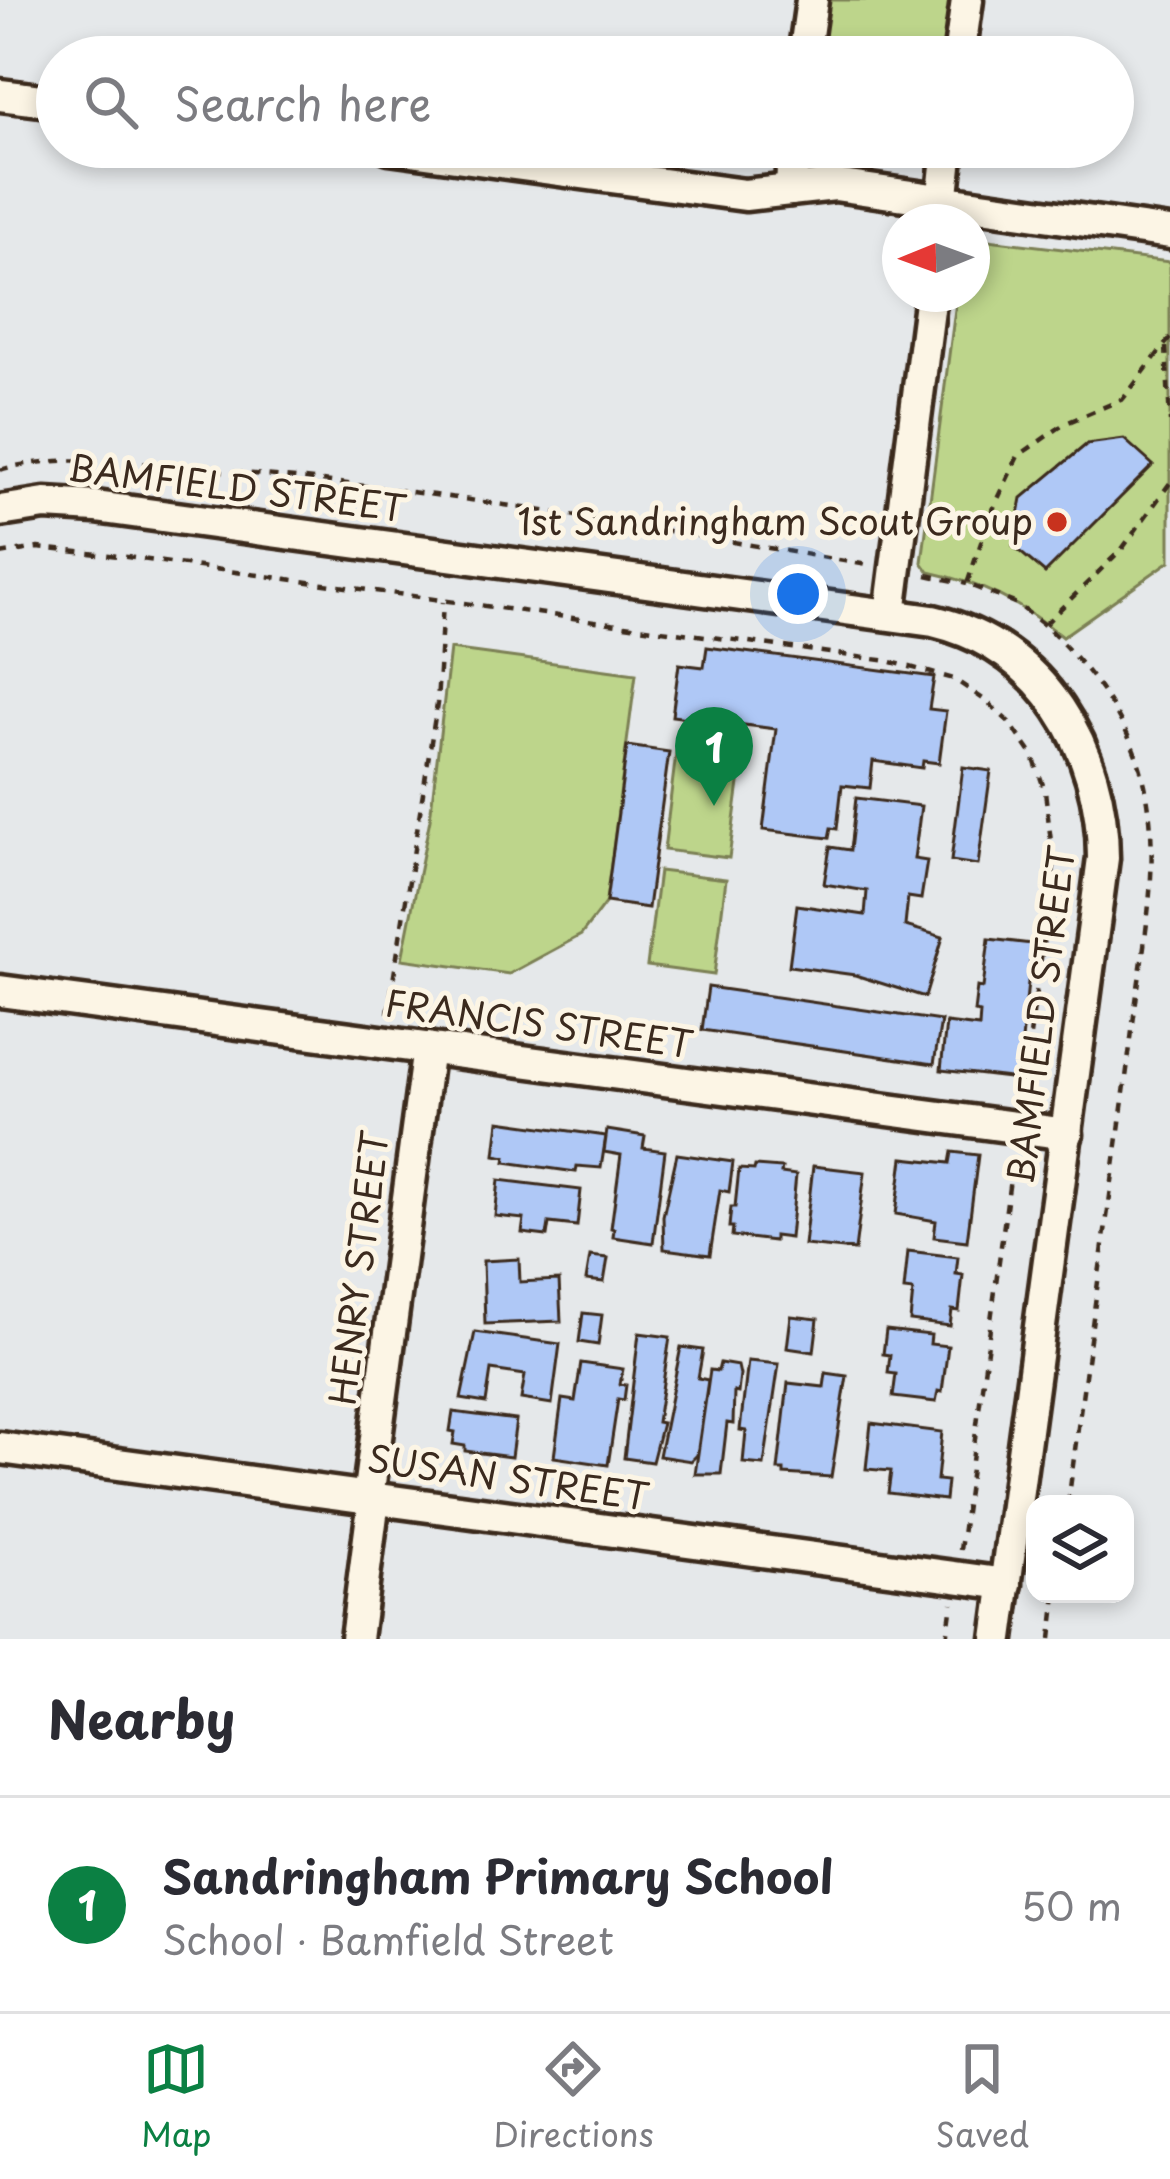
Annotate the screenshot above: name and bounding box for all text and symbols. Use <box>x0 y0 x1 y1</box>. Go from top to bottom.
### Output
search box <box>36 36 1134 168</box>
text: Search here <box>174 68 431 136</box>
icon: search <box>78 69 144 135</box>
north arrow <box>882 204 990 312</box>
street label: BAMFIELD STREET <box>65 438 410 534</box>
place label: 1st Sandringham Scout Group <box>517 493 1033 547</box>
marker: 1st Sandringham Scout Group <box>1044 509 1070 535</box>
your location <box>768 564 828 624</box>
pin: 1 <box>675 707 753 806</box>
street label: BAMFIELD STREET <box>991 842 1087 1187</box>
street label: FRANCIS STREET <box>382 974 697 1070</box>
street label: HENRY STREET <box>313 1127 401 1408</box>
street label: SUSAN STREET <box>364 1430 653 1523</box>
map controls <box>1026 1495 1134 1603</box>
button: layers <box>1026 1495 1134 1603</box>
text: Nearby <box>48 1679 235 1756</box>
text: Sandringham Primary School <box>162 1841 833 1909</box>
text: 1 <box>78 1875 96 1934</box>
text: 50 m <box>1021 1875 1122 1934</box>
text: School · Bamfield Street <box>162 1909 614 1968</box>
tab: Map <box>141 2036 211 2158</box>
tab: Directions <box>493 2036 654 2158</box>
tab: Saved <box>935 2036 1029 2158</box>

